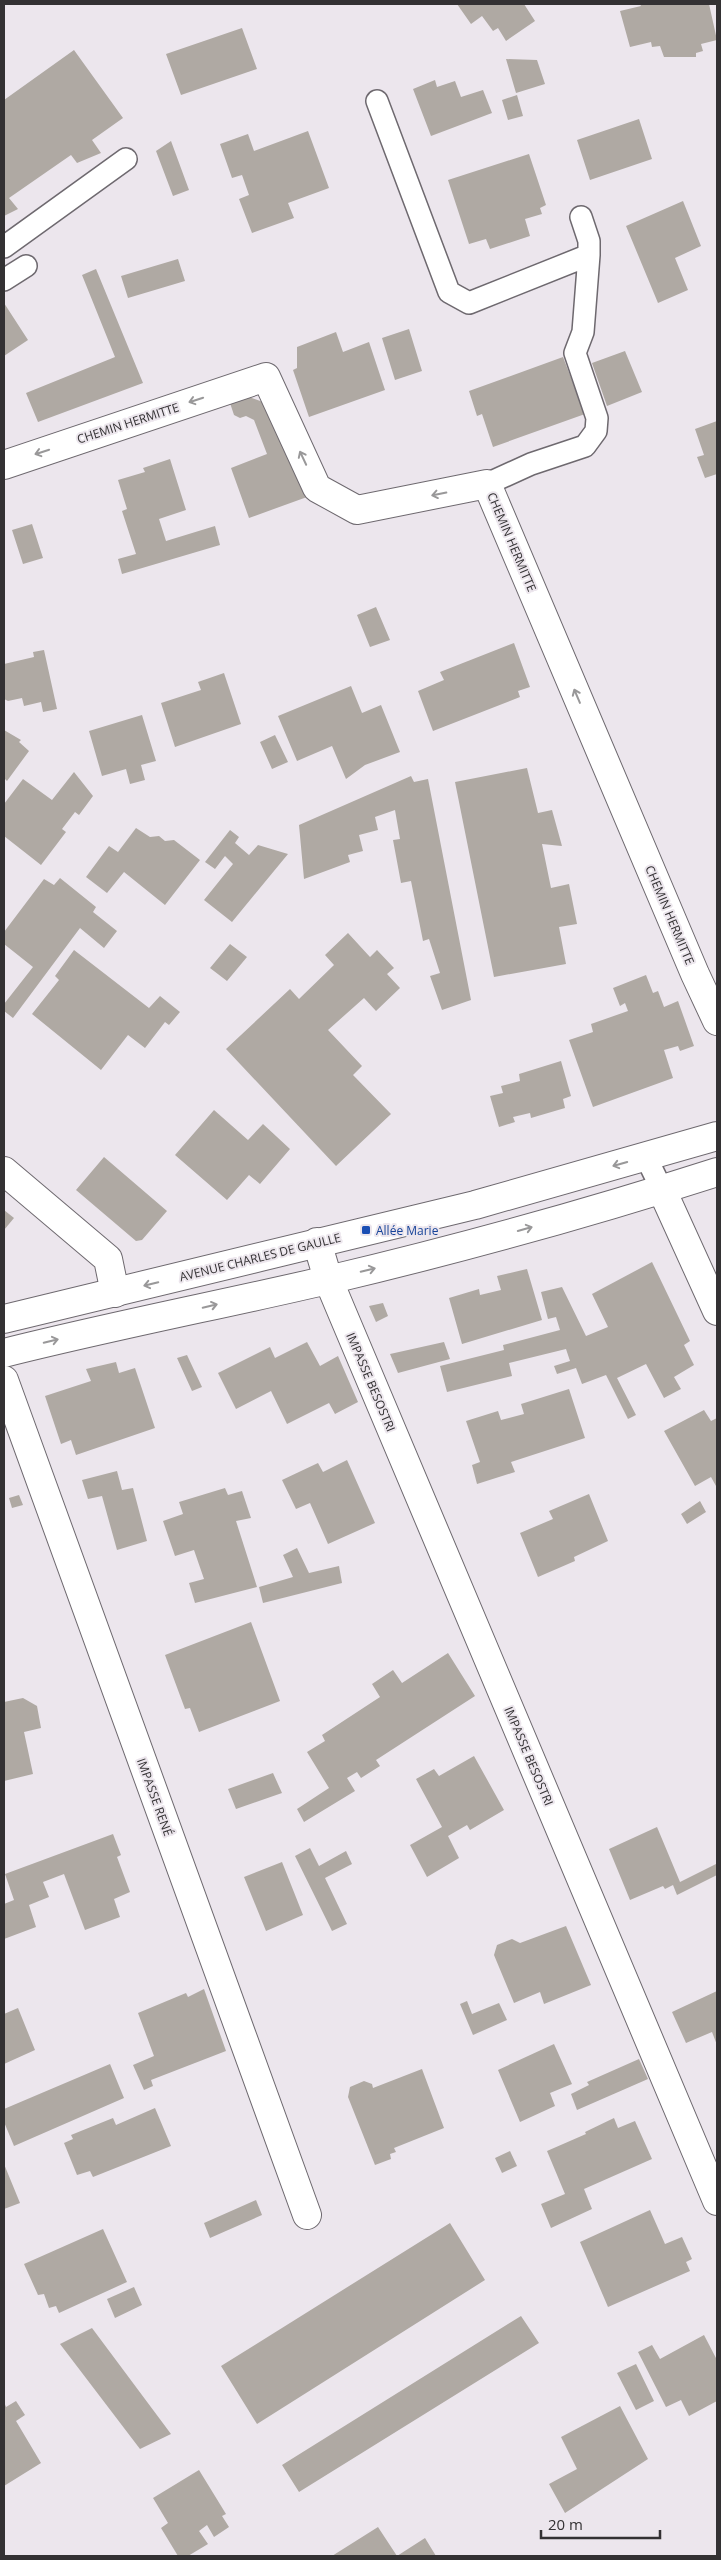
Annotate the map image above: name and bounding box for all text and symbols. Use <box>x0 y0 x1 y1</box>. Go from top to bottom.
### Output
one-way arrow <box>189 396 205 405</box>
street label: CHEMIN HERMITTE <box>75 398 181 448</box>
one-way arrow <box>35 447 51 457</box>
one-way arrow <box>298 451 308 466</box>
one-way arrow <box>432 489 448 499</box>
street label: CHEMIN HERMITTE <box>483 490 541 594</box>
one-way arrow <box>572 689 582 704</box>
street label: CHEMIN HERMITTE <box>641 863 699 967</box>
one-way arrow <box>612 1160 628 1170</box>
place label: Allée Marie <box>376 1222 439 1239</box>
marker: Allée Marie <box>360 1224 372 1236</box>
one-way arrow <box>517 1224 533 1234</box>
street label: AVENUE CHARLES DE GAULLE <box>178 1229 342 1285</box>
one-way arrow <box>359 1264 375 1274</box>
one-way arrow <box>144 1280 160 1289</box>
one-way arrow <box>201 1301 217 1310</box>
street label: IMPASSE BESOSTRI <box>342 1330 400 1434</box>
one-way arrow <box>43 1336 59 1346</box>
street label: IMPASSE BESOSTRI <box>500 1704 558 1808</box>
street label: IMPASSE RENÉ <box>133 1756 177 1838</box>
scale bar <box>541 2508 660 2540</box>
text: 20 m <box>548 2514 583 2534</box>

